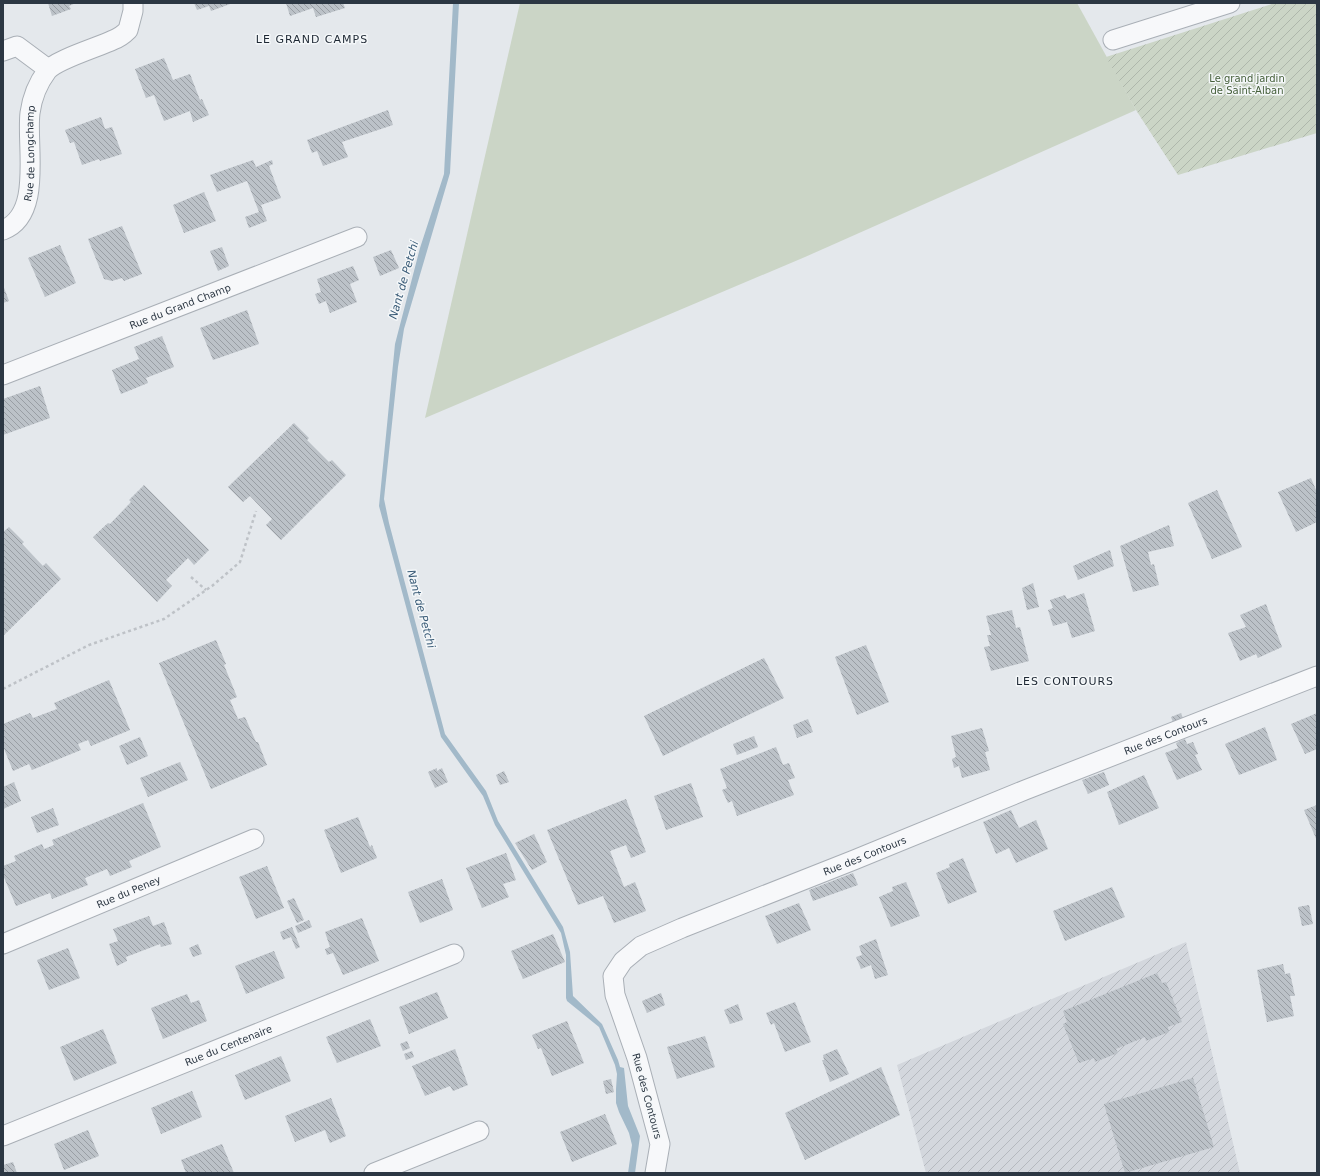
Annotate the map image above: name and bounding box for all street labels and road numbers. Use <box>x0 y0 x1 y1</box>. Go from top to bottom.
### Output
street label: Rue de Longchamp <box>21 104 37 202</box>
street label: Rue du Grand Champ <box>128 281 232 331</box>
street label: Rue des Contours <box>1122 714 1209 756</box>
street label: Rue des Contours <box>822 834 908 877</box>
street label: Rue du Peney <box>95 873 162 910</box>
street label: Rue du Centenaire <box>183 1023 274 1068</box>
street label: Rue des Contours <box>630 1052 664 1140</box>

